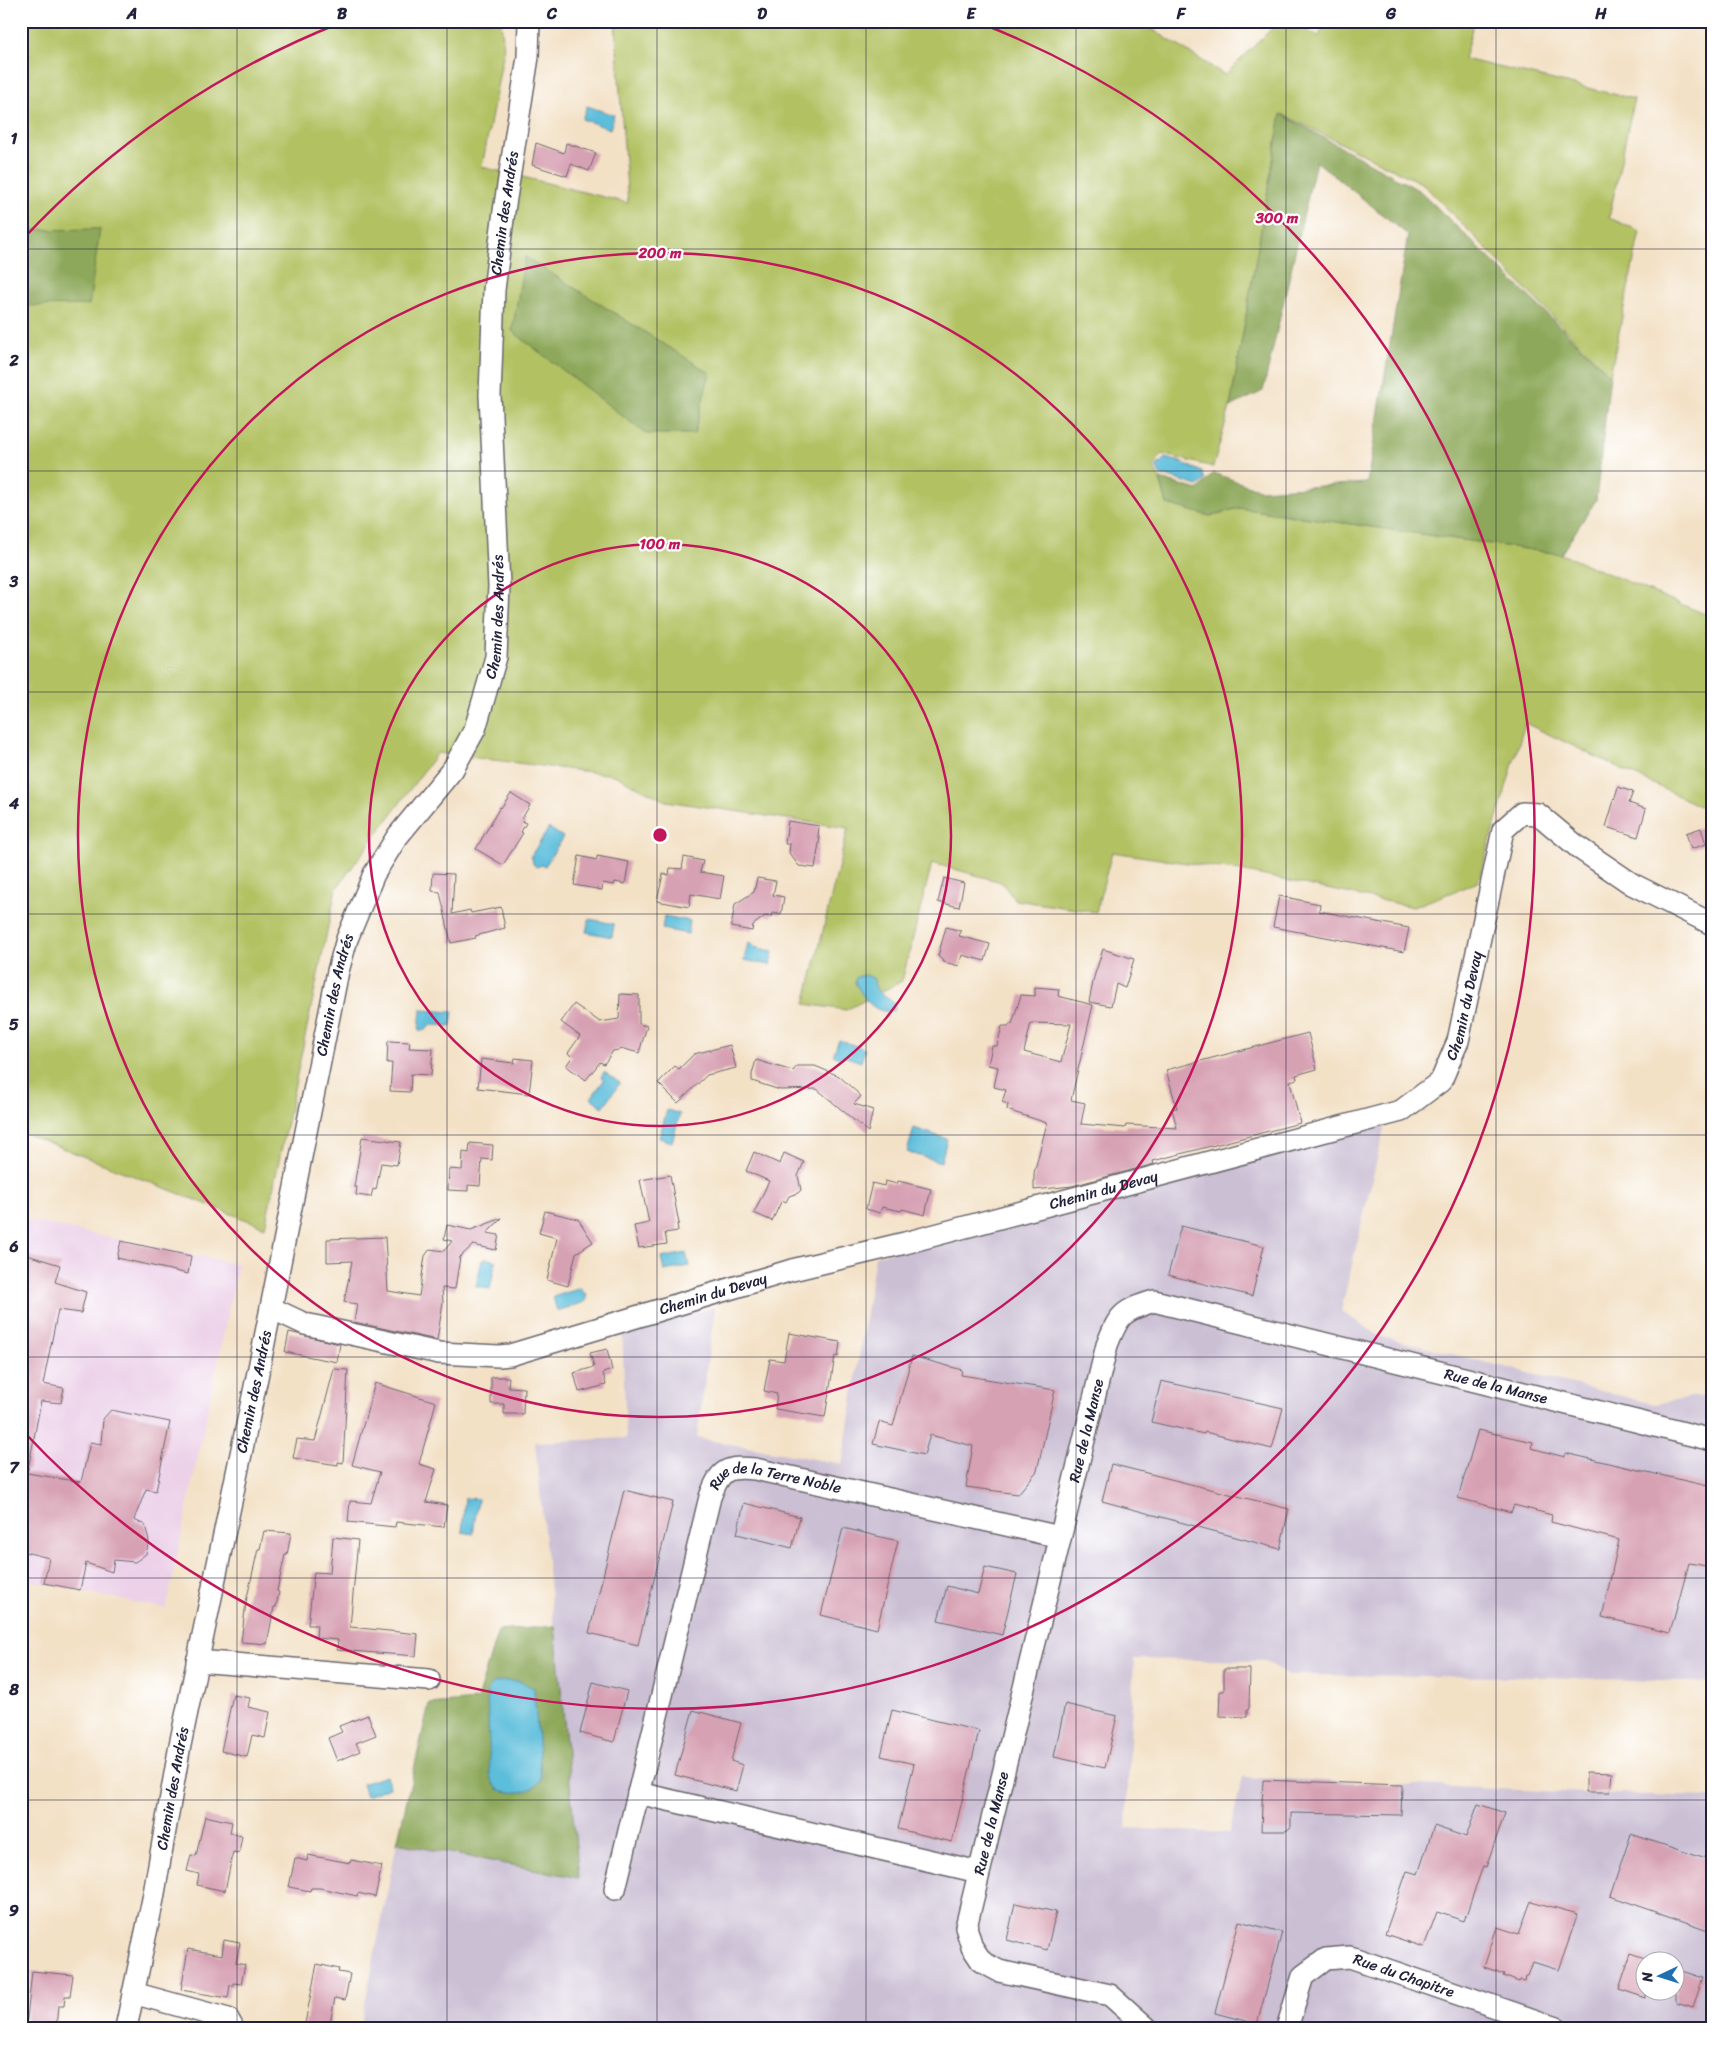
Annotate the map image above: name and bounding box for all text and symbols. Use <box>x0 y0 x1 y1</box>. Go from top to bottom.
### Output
text: A <box>126 0 137 28</box>
text: B <box>337 0 348 28</box>
text: C <box>546 0 558 28</box>
text: D <box>757 0 767 28</box>
text: E <box>967 0 977 28</box>
text: F <box>1176 0 1187 28</box>
text: G <box>1385 0 1397 28</box>
text: H <box>1594 0 1607 28</box>
text: 1 <box>11 124 18 153</box>
street label: Chemin des Andrés <box>483 149 526 276</box>
text: 300 m <box>1255 205 1299 231</box>
text: 200 m <box>637 240 682 266</box>
text: 2 <box>8 346 19 375</box>
text: 100 m <box>640 531 681 557</box>
street label: Chemin des Andrés <box>477 553 512 682</box>
text: 3 <box>9 567 19 596</box>
text: 4 <box>8 789 19 818</box>
centre of rings <box>651 826 669 844</box>
street label: Chemin des Andrés <box>308 929 361 1058</box>
street label: Chemin du Devay <box>1438 948 1490 1064</box>
text: 5 <box>9 1010 19 1039</box>
street label: Chemin du Devay <box>1046 1163 1161 1217</box>
text: 6 <box>8 1232 19 1261</box>
street label: Chemin du Devay <box>656 1265 771 1322</box>
street label: Chemin des Andrés <box>228 1327 279 1455</box>
street label: Rue de la Manse <box>1442 1361 1550 1412</box>
street label: Rue de la Manse <box>1061 1376 1111 1485</box>
text: 7 <box>9 1453 20 1482</box>
text: Rue de la Terre Noble <box>701 1455 844 1501</box>
street label: Rue de la Terre Noble <box>709 1482 851 1504</box>
text: 8 <box>8 1675 19 1704</box>
street label: Chemin des Andrés <box>149 1724 197 1852</box>
street label: Rue de la Manse <box>966 1769 1016 1878</box>
text: 9 <box>9 1896 19 1925</box>
street label: Rue du Chapitre <box>1350 1946 1458 2005</box>
north arrow <box>1636 1952 1686 2002</box>
text: N <box>1635 1971 1660 1984</box>

